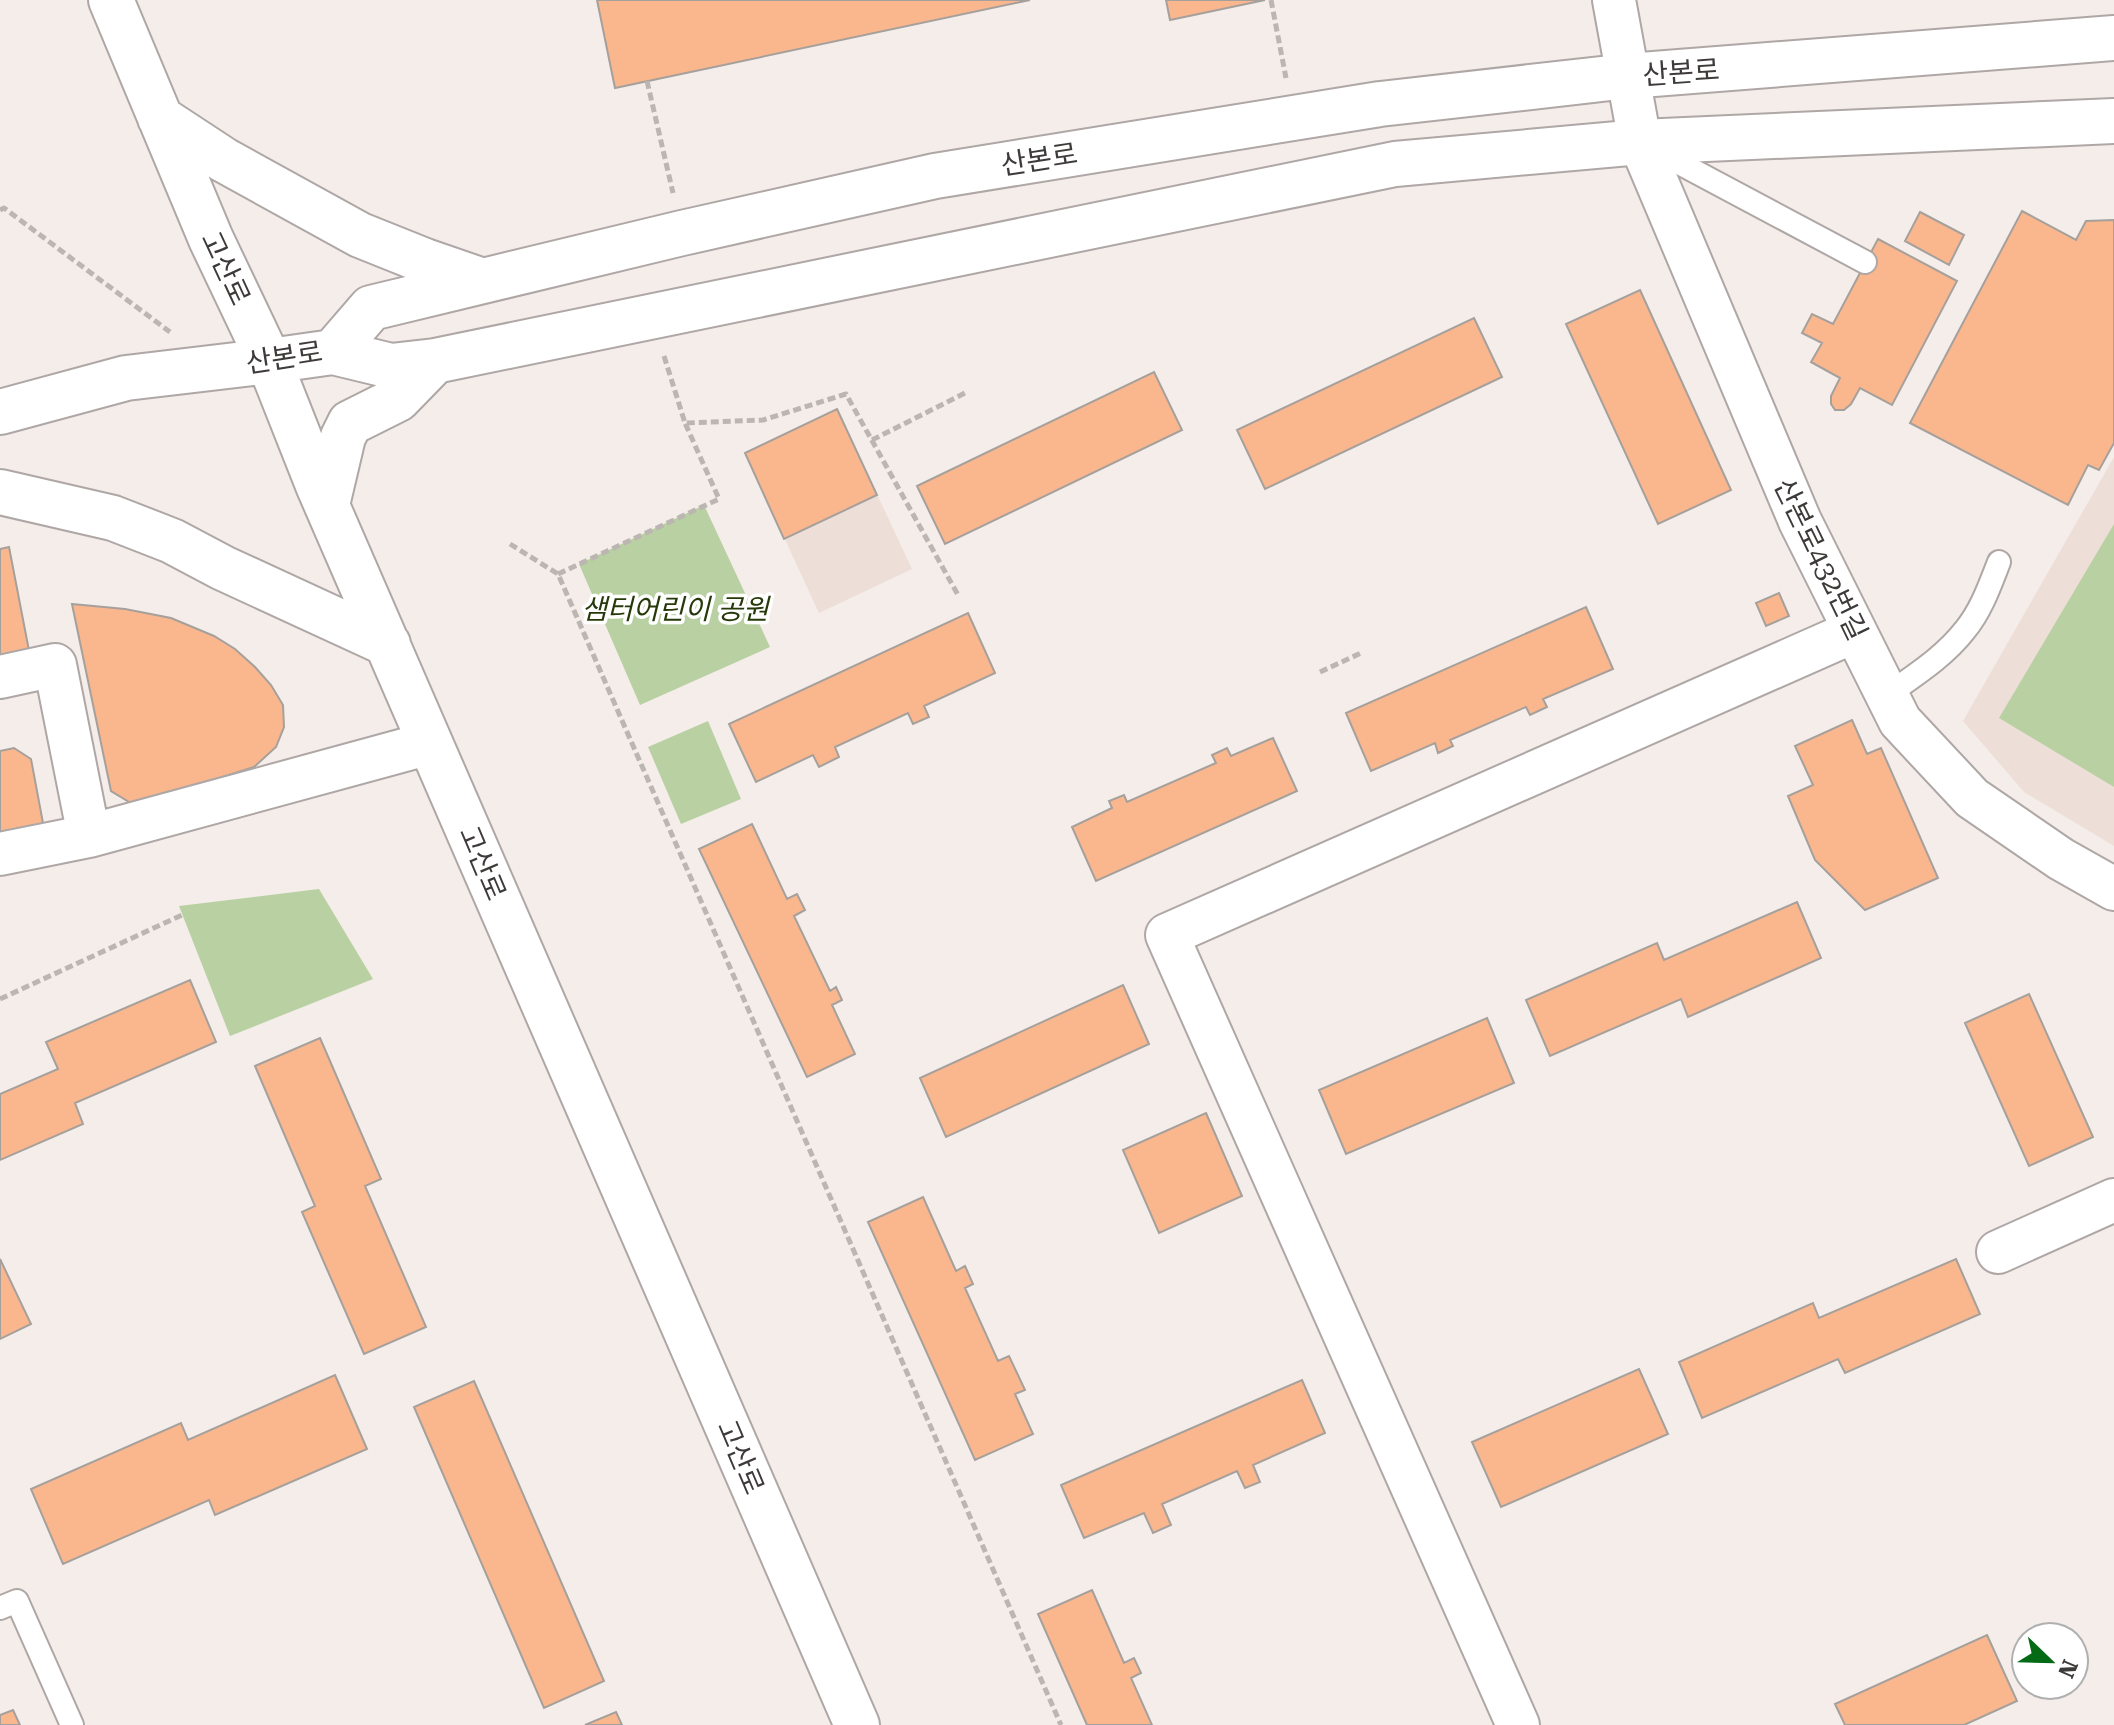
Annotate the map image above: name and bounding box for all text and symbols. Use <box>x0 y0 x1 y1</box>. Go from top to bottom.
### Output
street label: 산본로 <box>1641 53 1721 92</box>
street label: 산본로 <box>998 137 1080 182</box>
street label: 고산로 <box>194 226 257 310</box>
street label: 산본로 <box>243 335 325 380</box>
street label: 산본로432번길 <box>1767 473 1874 645</box>
park label: 샘터어린이 공원 <box>581 593 771 626</box>
street label: 고산로 <box>452 821 513 905</box>
street label: 고산로 <box>710 1415 771 1499</box>
north arrow <box>2010 1621 2090 1701</box>
text: N <box>2053 1656 2083 1681</box>

